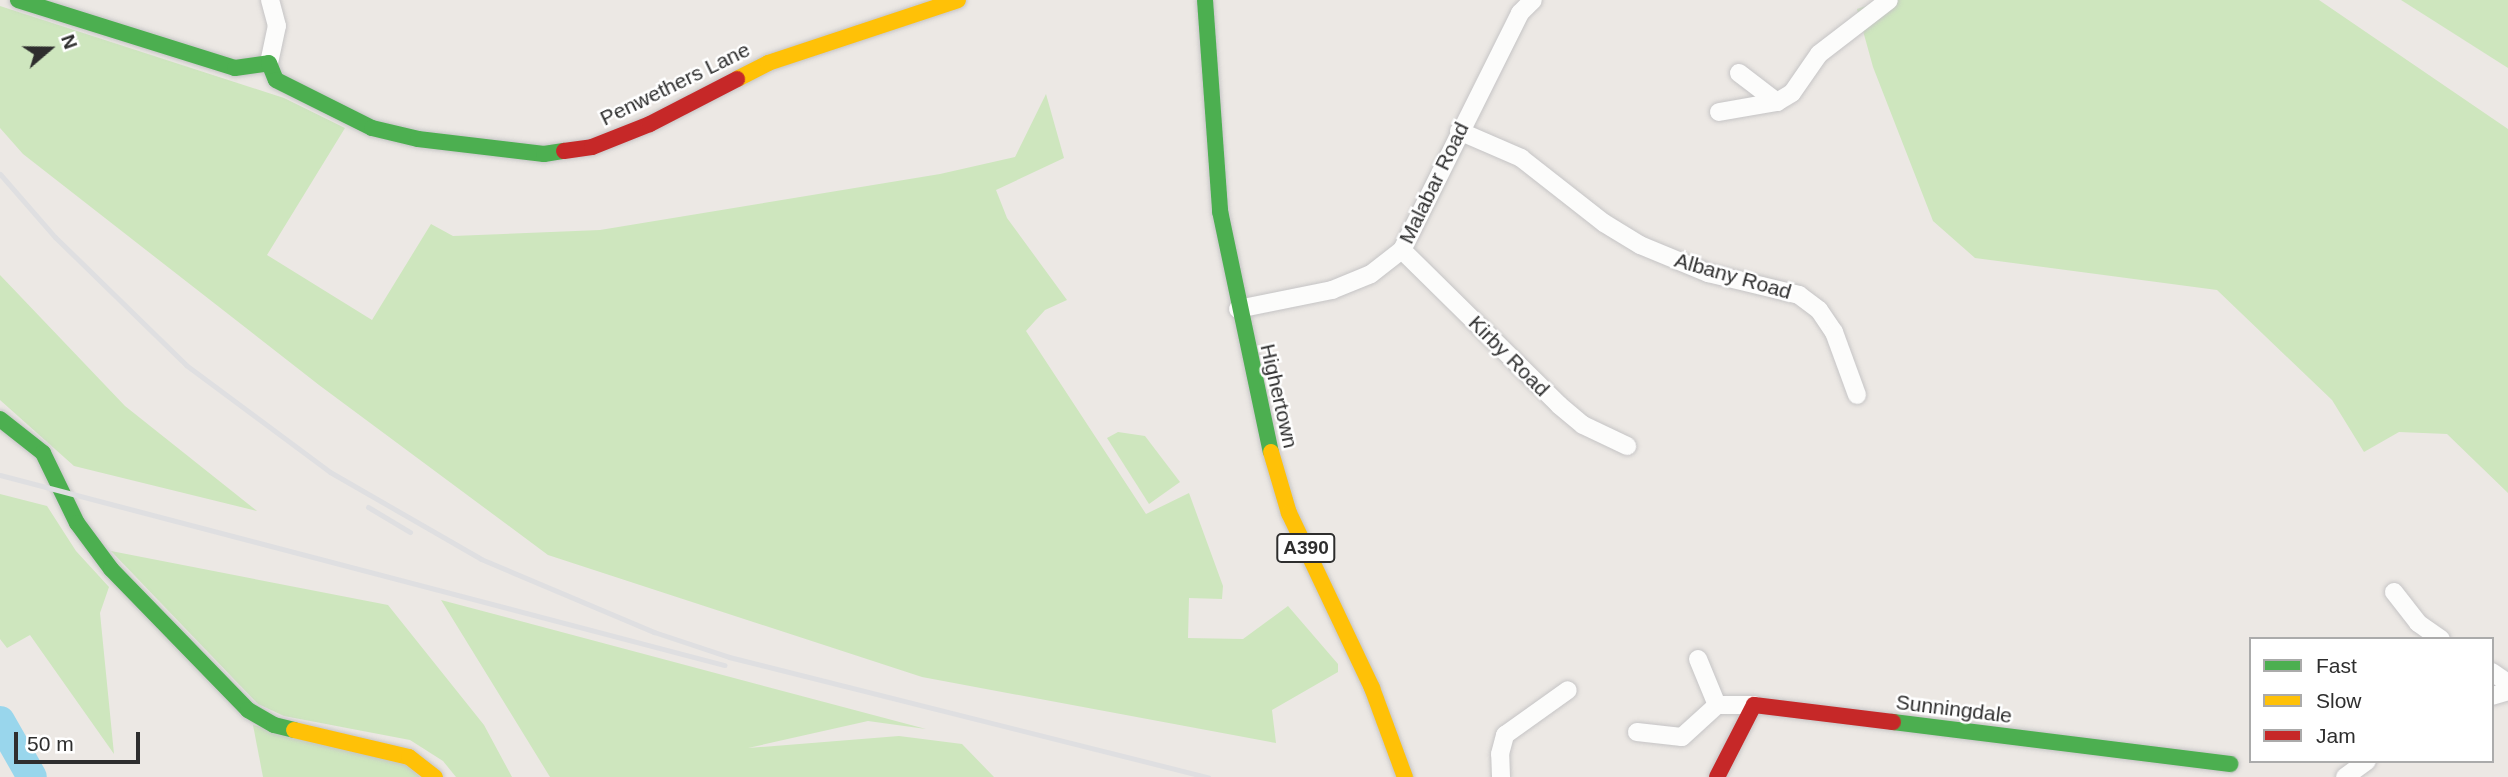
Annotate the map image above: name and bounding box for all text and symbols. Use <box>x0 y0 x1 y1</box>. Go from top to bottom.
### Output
north arrow <box>14 14 84 84</box>
text: N <box>57 32 81 52</box>
street label: Penwethers Lane <box>596 37 754 131</box>
street label: Malabar Road <box>1394 118 1474 248</box>
street label: Albany Road <box>1672 247 1794 305</box>
street label: Kirby Road <box>1463 310 1555 402</box>
street label: Highertown <box>1255 341 1303 451</box>
road number: A390 <box>1276 533 1336 564</box>
legend <box>2249 637 2494 763</box>
text: Fast <box>2316 654 2357 677</box>
street label: Sunningdale <box>1895 689 2013 729</box>
text: Slow <box>2316 689 2362 712</box>
scale bar <box>18 718 144 762</box>
text: Jam <box>2316 724 2356 747</box>
text: 50 m <box>27 732 74 755</box>

